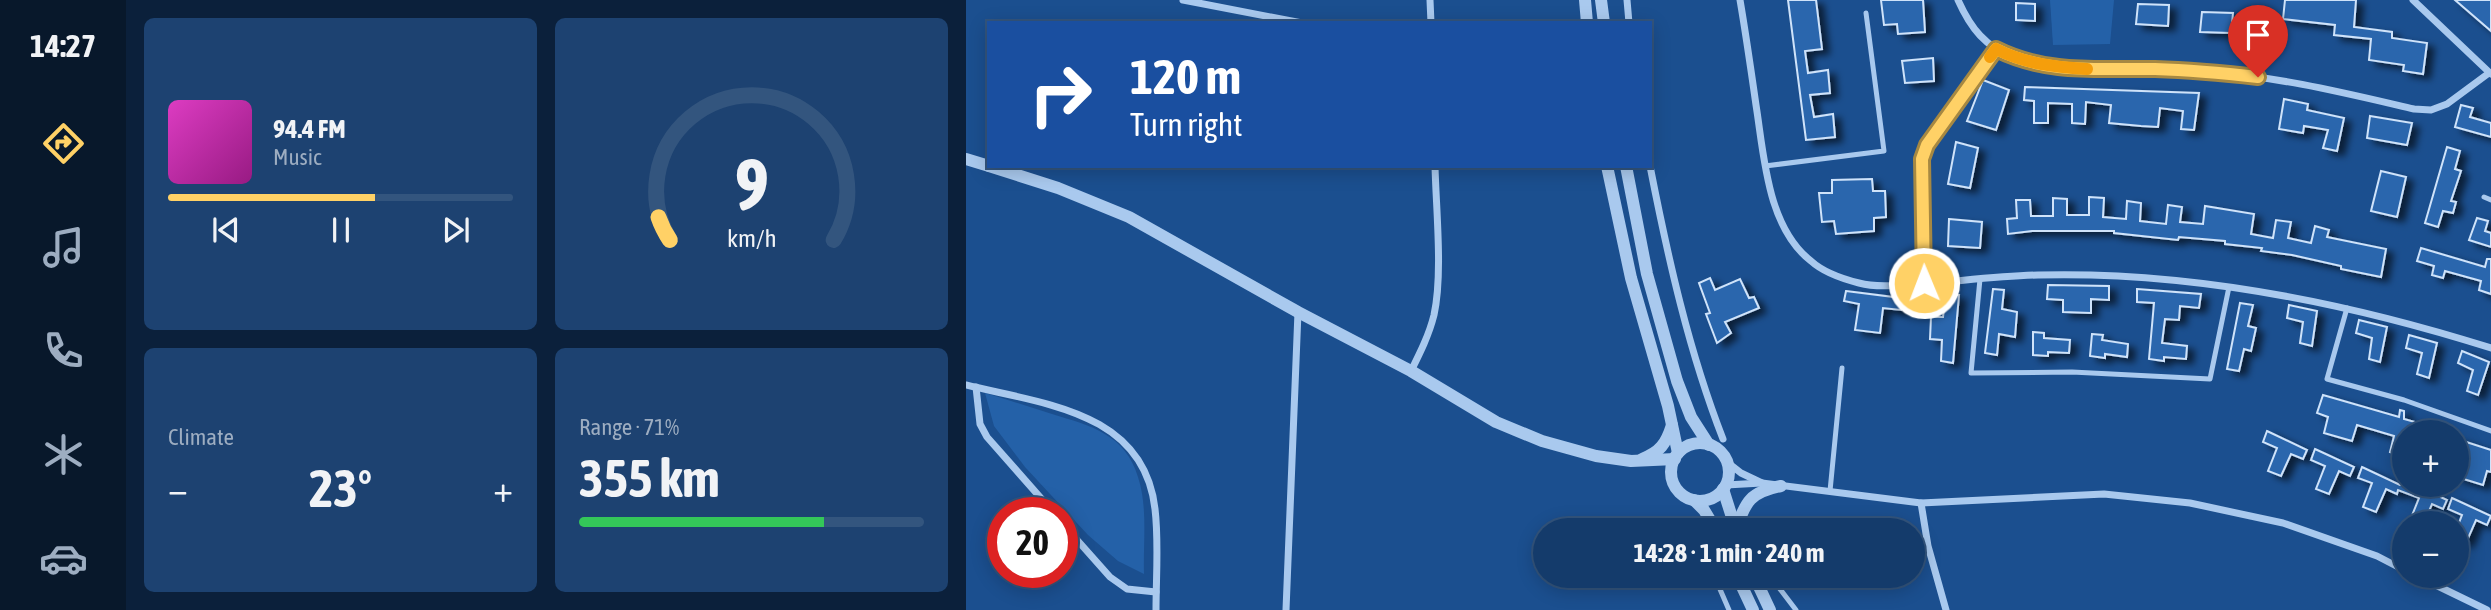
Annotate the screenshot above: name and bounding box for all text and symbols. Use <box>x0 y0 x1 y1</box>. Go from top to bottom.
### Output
pin <box>2228 5 2288 77</box>
icon: arrive <box>2239 16 2277 54</box>
text: 14:27 <box>30 27 96 64</box>
text: 120 m <box>1130 48 1241 104</box>
icon: right <box>1015 49 1106 140</box>
text: Turn right <box>1130 106 1243 143</box>
text: 94.4 FM <box>273 114 346 144</box>
icon: directions <box>39 119 88 168</box>
text: 9 <box>734 143 769 226</box>
text: Music <box>273 144 321 170</box>
icon: previous <box>207 211 245 249</box>
icon: pause <box>322 211 360 249</box>
icon: next <box>437 211 475 249</box>
icon: music <box>39 223 88 272</box>
text: km/h <box>727 224 776 252</box>
position arrow <box>1887 246 1961 320</box>
icon: phone <box>39 326 88 375</box>
text: Range · 71% <box>579 414 679 440</box>
map controls <box>2392 420 2469 588</box>
button: + <box>2392 420 2469 497</box>
text: Climate <box>168 424 234 450</box>
icon: climate <box>39 430 88 479</box>
text: 355 km <box>579 448 720 508</box>
text: 23° <box>309 458 372 518</box>
text: − <box>168 467 188 510</box>
text: + <box>493 467 513 510</box>
speed limit sign: 20 <box>987 497 1078 588</box>
button: − <box>2392 511 2469 588</box>
icon: car <box>39 534 88 583</box>
text: 14:28 · 1 min · 240 m <box>1634 538 1824 568</box>

